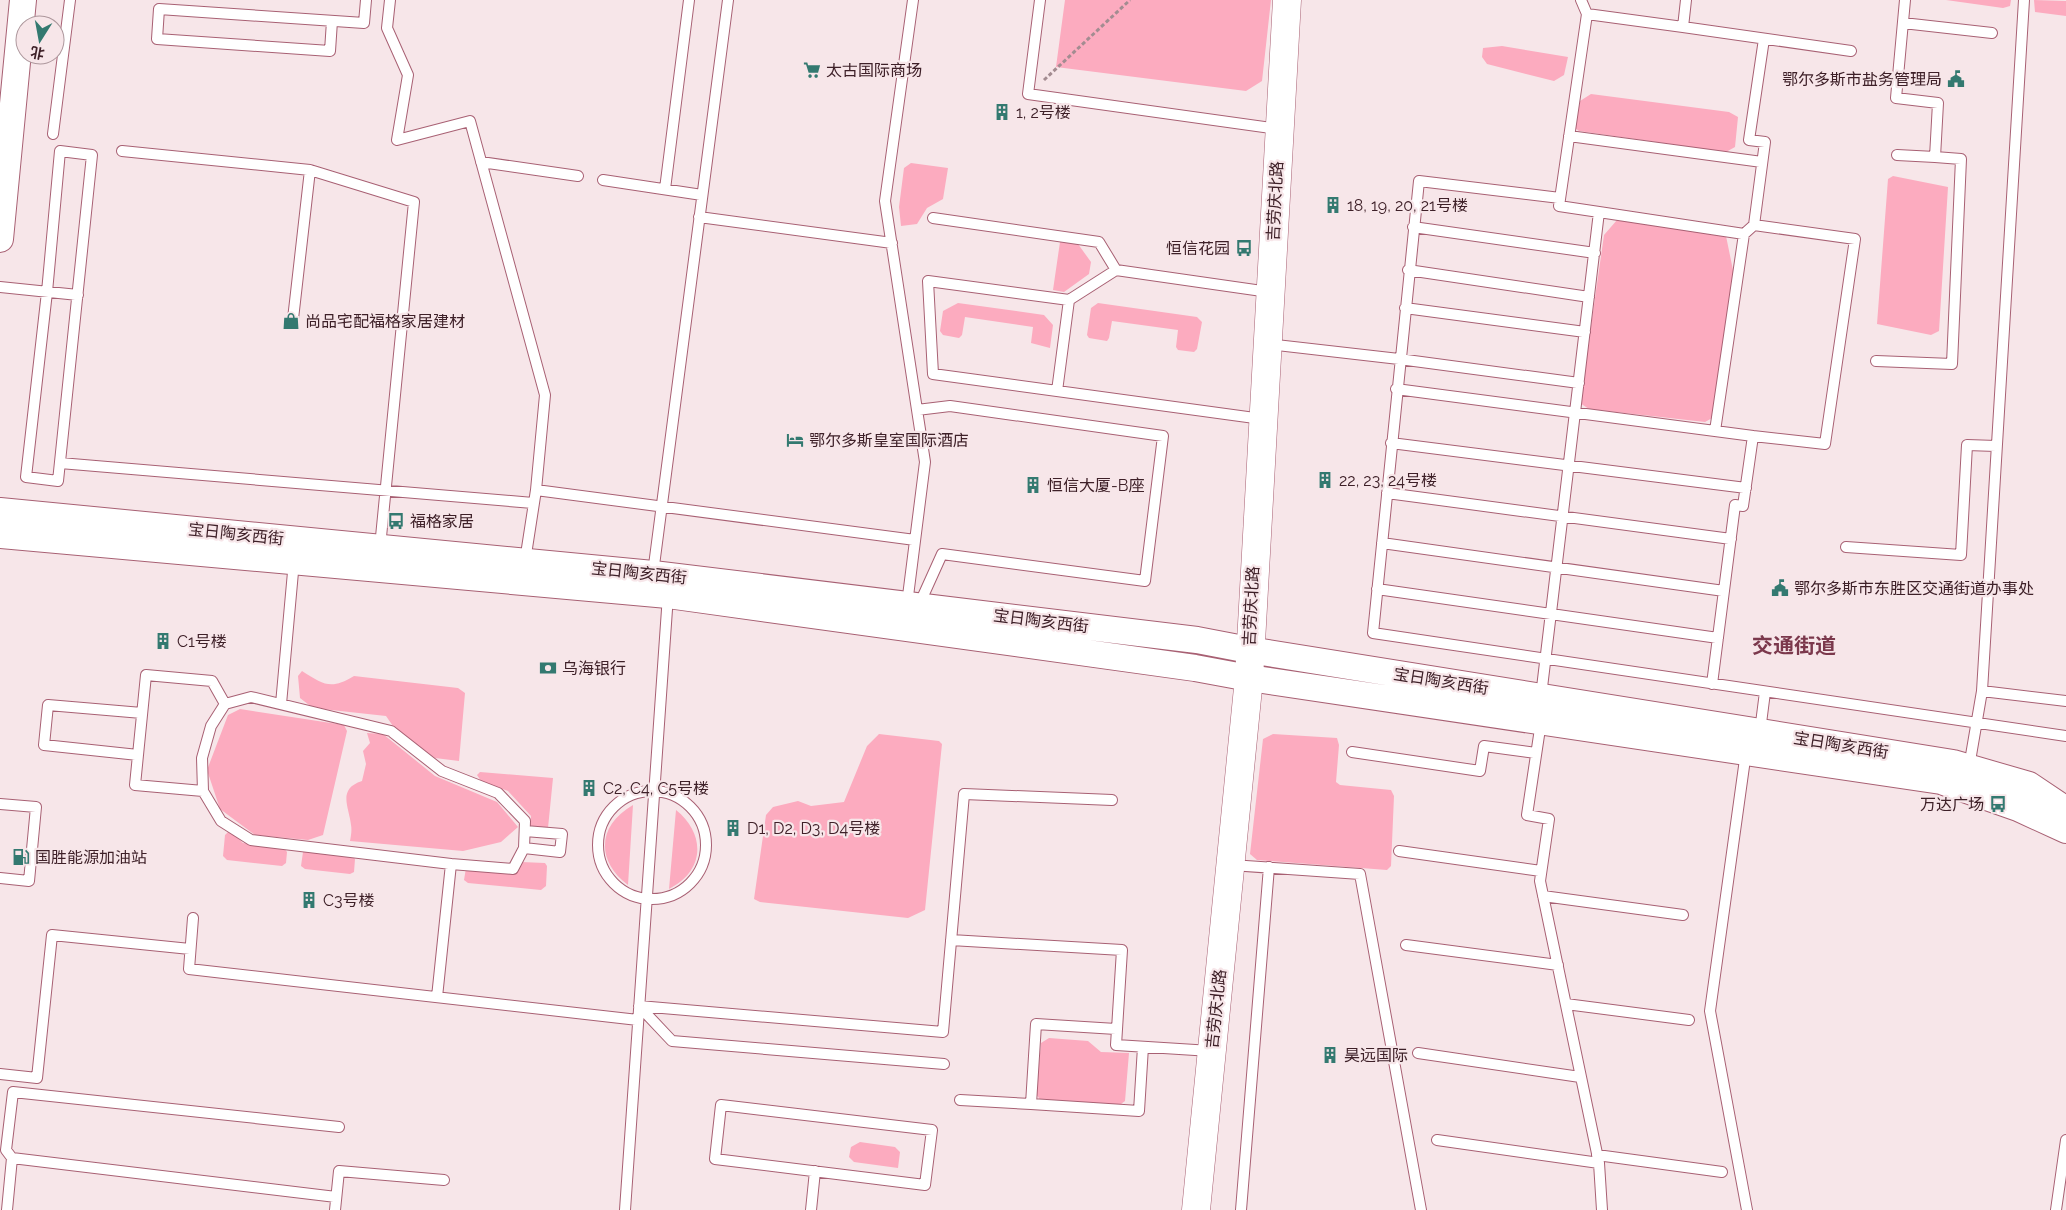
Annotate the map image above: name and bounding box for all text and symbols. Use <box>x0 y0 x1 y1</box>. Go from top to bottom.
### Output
north arrow <box>15 15 65 65</box>
text: 北 <box>29 44 46 62</box>
supermarket icon: 太古国际商场 <box>802 60 822 80</box>
place label: 太古国际商场 <box>826 61 922 80</box>
public building icon: 鄂尔多斯市盐务管理局 <box>1946 69 1966 89</box>
place label: 鄂尔多斯市盐务管理局 <box>1782 70 1942 89</box>
building icon: 1, 2号楼 <box>992 102 1012 122</box>
place label: 1, 2号楼 <box>1016 103 1071 122</box>
street label: 吉劳庆北路 <box>1263 161 1287 241</box>
building icon: 18, 19, 20, 21号楼 <box>1323 195 1343 215</box>
place label: 18, 19, 20, 21号楼 <box>1347 196 1468 215</box>
bus stop icon: 恒信花园 <box>1234 238 1254 258</box>
place label: 恒信花园 <box>1166 239 1230 258</box>
shop icon: 尚品宅配福格家居建材 <box>281 311 301 331</box>
place label: 尚品宅配福格家居建材 <box>305 312 465 331</box>
hotel icon: 鄂尔多斯皇室国际酒店 <box>785 430 805 450</box>
place label: 鄂尔多斯皇室国际酒店 <box>809 431 969 450</box>
building icon: 22, 23, 24号楼 <box>1315 470 1335 490</box>
place label: 22, 23, 24号楼 <box>1339 471 1437 490</box>
building icon: 恒信大厦-B座 <box>1023 475 1043 495</box>
place label: 恒信大厦-B座 <box>1047 476 1144 495</box>
bus stop icon: 福格家居 <box>386 511 406 531</box>
place label: 福格家居 <box>410 512 474 531</box>
street label: 宝日陶亥西街 <box>187 520 285 548</box>
street label: 宝日陶亥西街 <box>590 559 688 587</box>
street label: 吉劳庆北路 <box>1239 566 1263 646</box>
public building icon: 鄂尔多斯市东胜区交通街道办事处 <box>1770 578 1790 598</box>
place label: 鄂尔多斯市东胜区交通街道办事处 <box>1794 579 2034 598</box>
street label: 宝日陶亥西街 <box>992 606 1090 636</box>
building icon: C1号楼 <box>153 631 173 651</box>
place label: C1号楼 <box>177 632 227 651</box>
district label: 交通街道 <box>1752 633 1836 658</box>
bank icon: 乌海银行 <box>538 658 558 678</box>
place label: 乌海银行 <box>562 659 626 678</box>
street label: 宝日陶亥西街 <box>1392 664 1490 698</box>
street label: 宝日陶亥西街 <box>1792 728 1890 762</box>
building icon: C2, C4, C5号楼 <box>579 778 599 798</box>
place label: C2, C4, C5号楼 <box>603 779 709 798</box>
bus stop icon: 万达广场 <box>1988 794 2008 814</box>
place label: 万达广场 <box>1920 795 1984 814</box>
building icon: D1, D2, D3, D4号楼 <box>723 818 743 838</box>
place label: D1, D2, D3, D4号楼 <box>747 819 880 838</box>
fuel station icon: 国胜能源加油站 <box>11 847 31 867</box>
place label: 国胜能源加油站 <box>35 848 147 867</box>
building icon: C3号楼 <box>299 890 319 910</box>
place label: C3号楼 <box>323 891 375 910</box>
street label: 吉劳庆北路 <box>1202 968 1230 1050</box>
building icon: 昊远国际 <box>1320 1045 1340 1065</box>
place label: 昊远国际 <box>1344 1046 1408 1065</box>

